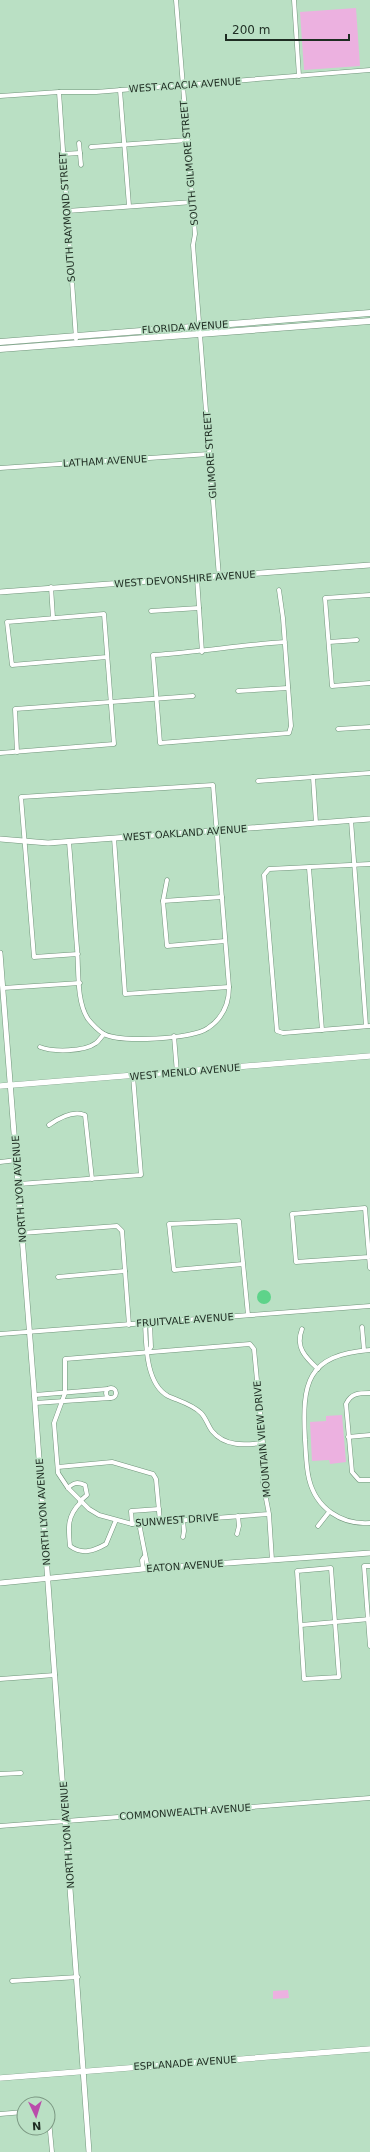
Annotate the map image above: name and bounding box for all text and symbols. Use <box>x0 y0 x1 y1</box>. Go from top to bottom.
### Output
scale bar <box>226 16 349 42</box>
text: 200 m <box>232 23 270 37</box>
street label: WEST ACACIA AVENUE <box>128 76 242 94</box>
street label: SOUTH GILMORE STREET <box>178 99 200 226</box>
street label: SOUTH RAYMOND STREET <box>57 151 77 282</box>
street label: FLORIDA AVENUE <box>141 318 229 336</box>
street label: GILMORE STREET <box>201 410 219 499</box>
street label: LATHAM AVENUE <box>62 453 148 469</box>
street label: WEST DEVONSHIRE AVENUE <box>114 569 256 589</box>
street label: WEST OAKLAND AVENUE <box>123 823 247 843</box>
street label: WEST MENLO AVENUE <box>129 1062 241 1082</box>
street label: NORTH LYON AVENUE <box>10 1135 28 1243</box>
street label: FRUITVALE AVENUE <box>136 1311 234 1329</box>
street label: MOUNTAIN VIEW DRIVE <box>251 1380 273 1498</box>
street label: NORTH LYON AVENUE <box>34 1458 52 1566</box>
street label: SUNWEST DRIVE <box>135 1512 219 1528</box>
street label: EATON AVENUE <box>146 1558 224 1574</box>
street label: NORTH LYON AVENUE <box>58 1781 76 1889</box>
street label: COMMONWEALTH AVENUE <box>119 1802 251 1822</box>
street label: ESPLANADE AVENUE <box>133 2054 237 2072</box>
north arrow <box>16 2096 56 2136</box>
text: N <box>32 2119 42 2132</box>

